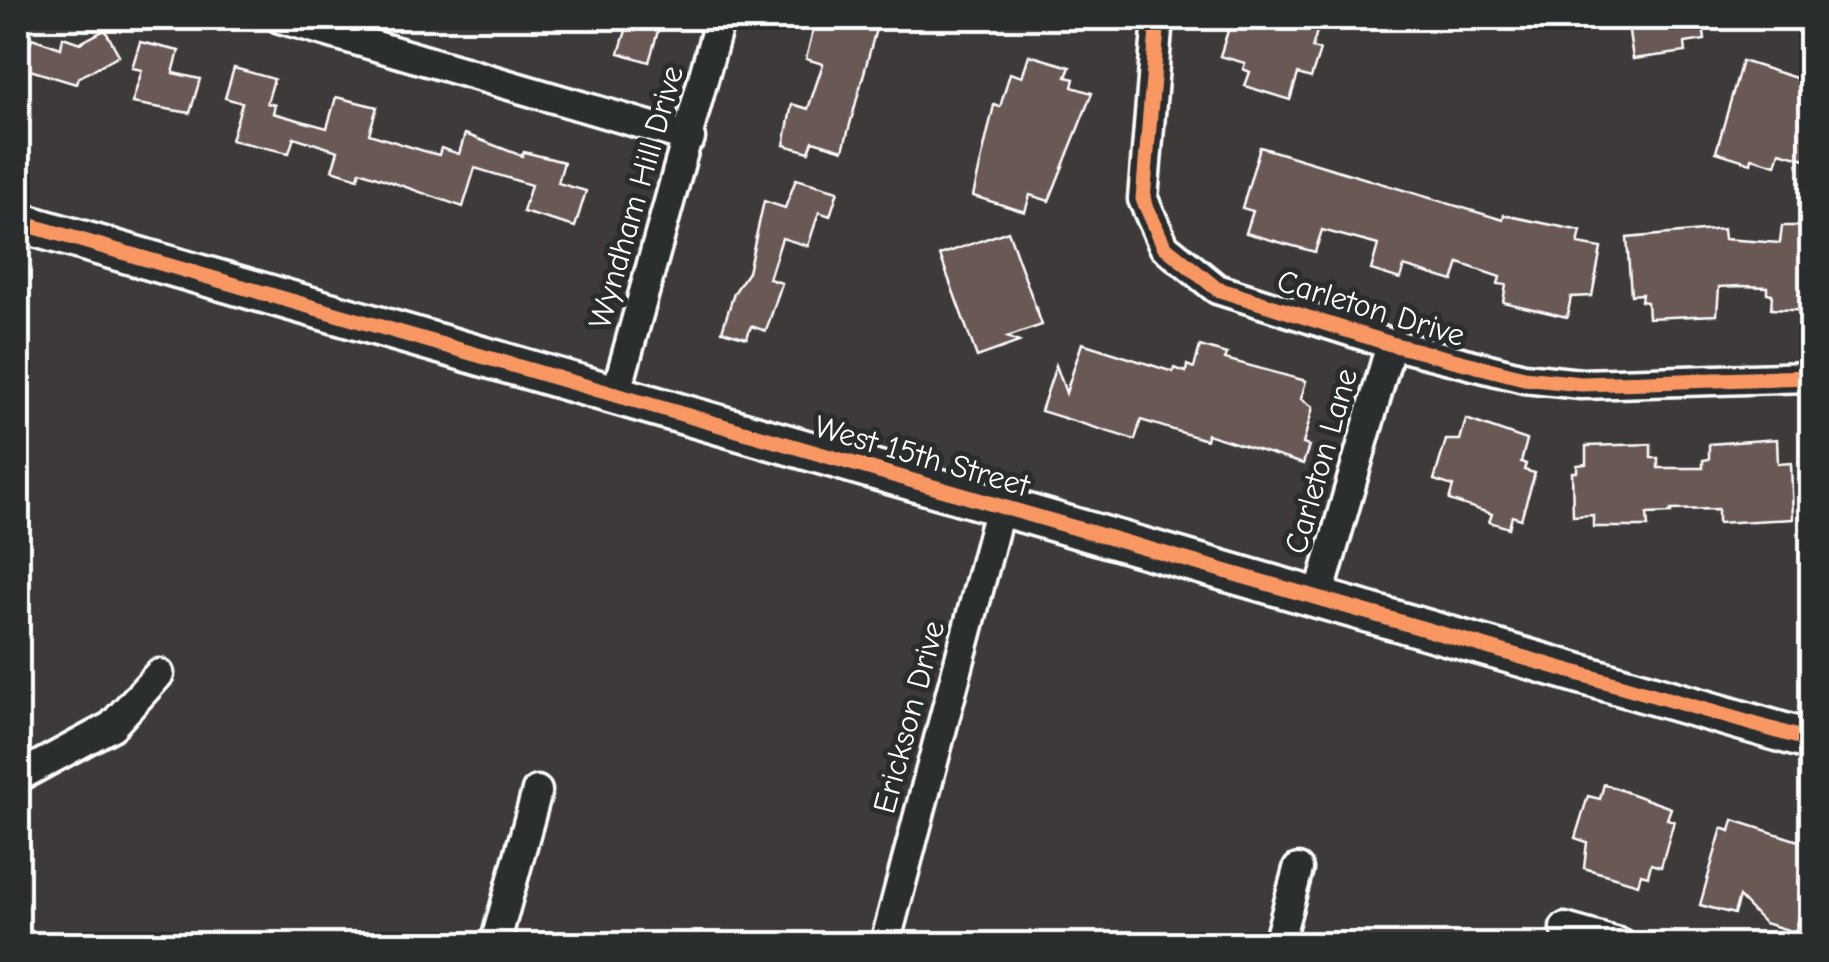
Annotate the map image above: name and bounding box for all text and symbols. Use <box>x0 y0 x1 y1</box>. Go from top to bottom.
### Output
street label: Wyndham Hill Drive <box>581 61 691 333</box>
street label: Carleton Drive <box>1273 262 1469 354</box>
street label: Carleton Lane <box>1277 364 1365 558</box>
street label: West 15th Street <box>810 408 1035 505</box>
street label: Erickson Drive <box>866 617 952 817</box>

